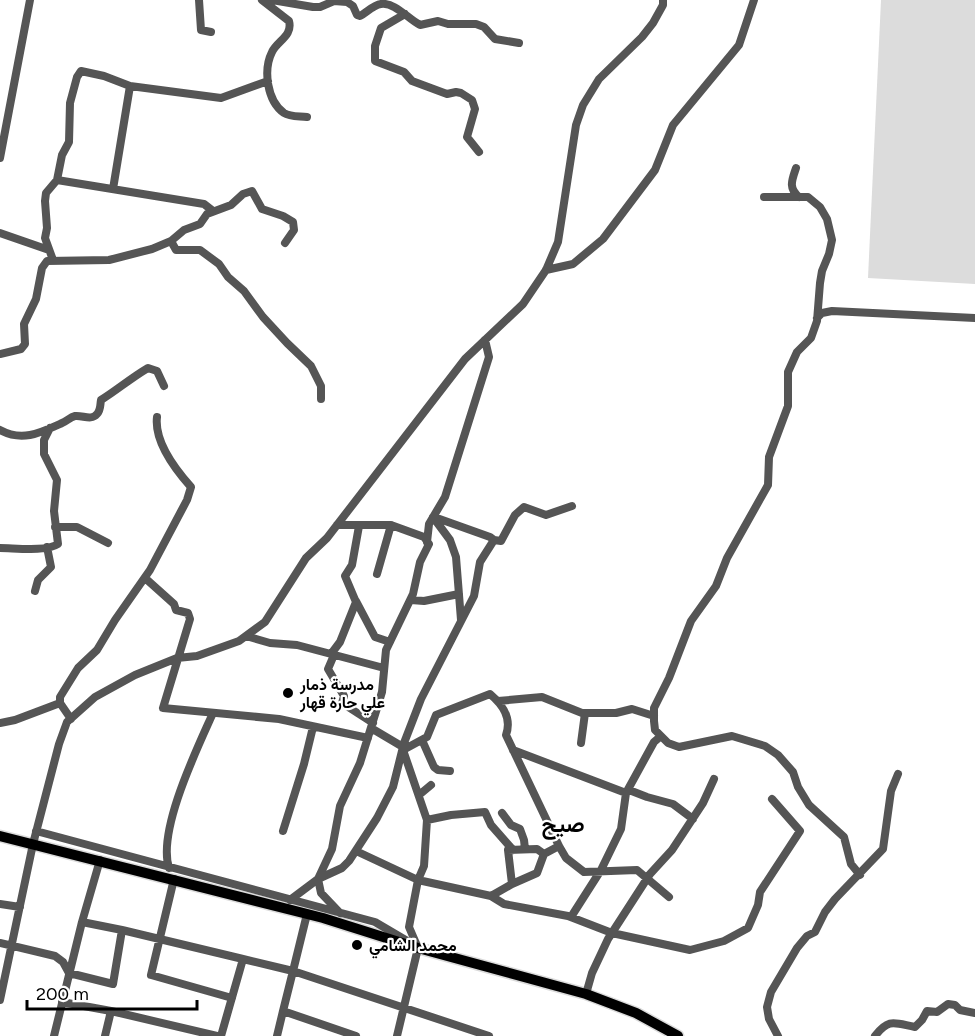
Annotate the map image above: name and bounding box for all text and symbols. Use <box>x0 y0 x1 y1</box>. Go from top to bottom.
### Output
place label: مدرسة ذمار علي حارة قهار <box>299 675 385 716</box>
marker: مدرسة ذمار علي حارة قهار <box>281 686 295 700</box>
district label: صيح <box>541 811 585 840</box>
place label: محمد الشامي <box>369 936 457 959</box>
marker: محمد الشامي <box>350 938 364 952</box>
scale bar <box>27 973 196 1011</box>
text: 200 m <box>36 983 89 1005</box>

